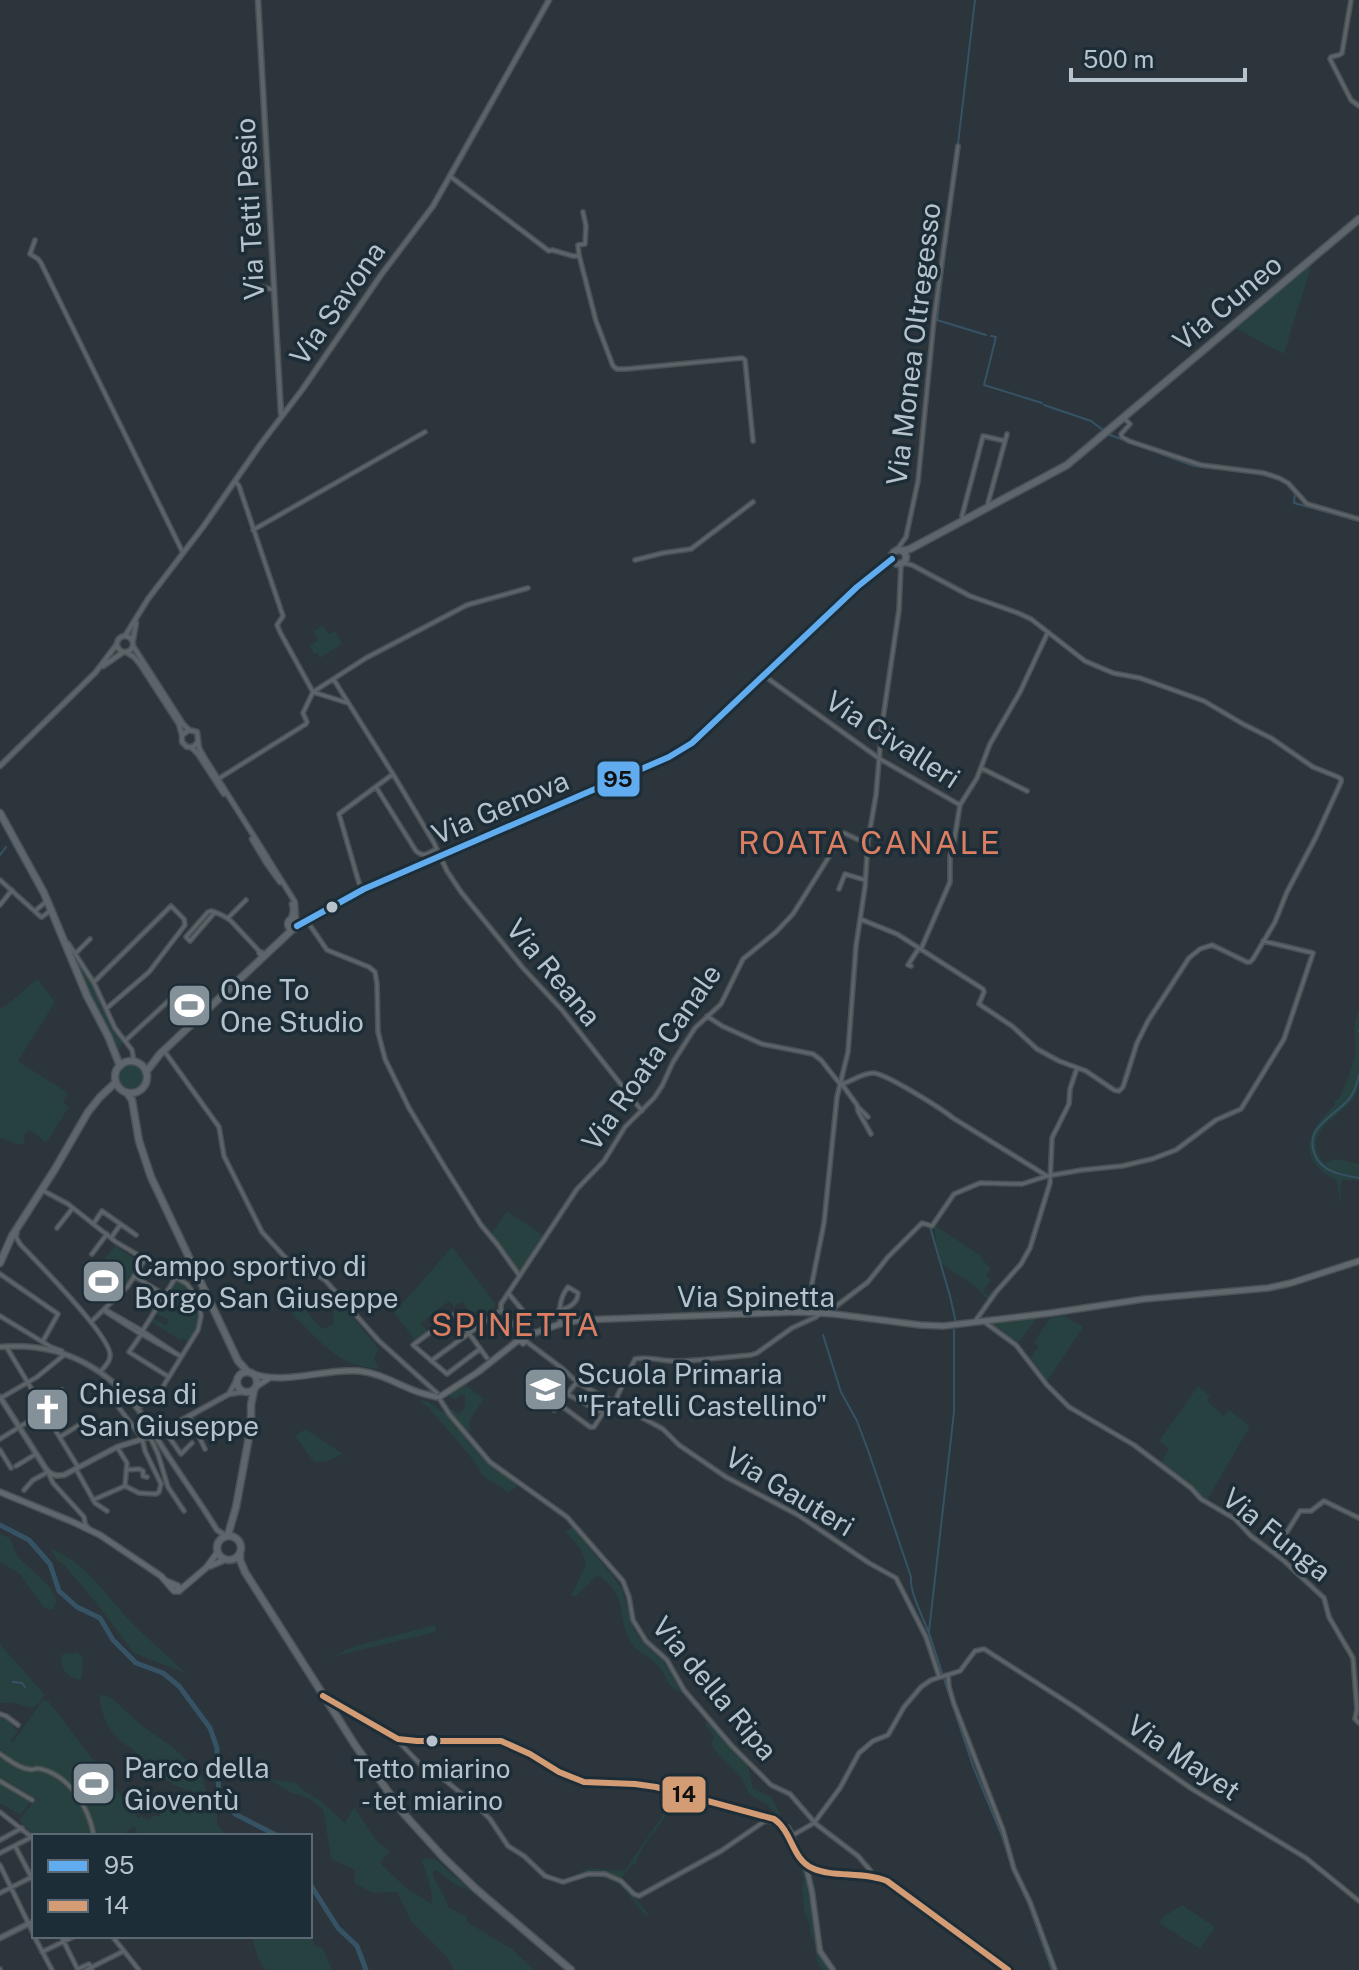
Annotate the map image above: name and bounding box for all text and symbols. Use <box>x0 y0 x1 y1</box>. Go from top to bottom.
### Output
scale bar <box>1071 32 1245 82</box>
text: 500 m <box>1083 45 1154 73</box>
street label: Via Tetti Pesio <box>228 117 270 301</box>
street label: Via Monea Oltregesso <box>879 201 947 487</box>
street label: Via Savona <box>282 235 392 371</box>
street label: Via Cuneo <box>1166 247 1288 357</box>
street label: Via Civalleri <box>820 683 966 795</box>
line badge: 95 <box>596 760 641 798</box>
street label: Via Genova <box>427 763 573 851</box>
text: 95 <box>603 766 633 792</box>
district label: ROATA CANALE <box>738 824 1002 861</box>
unlabelled marker <box>324 899 340 915</box>
street label: Via Reana <box>500 912 608 1032</box>
street label: Via Roata Canale <box>574 957 728 1157</box>
place label: One To One Studio <box>220 973 364 1038</box>
sports icon: One To One Studio <box>165 981 213 1029</box>
place label: Campo sportivo di Borgo San Giuseppe <box>134 1249 399 1314</box>
sports icon: Campo sportivo di Borgo San Giuseppe <box>79 1257 127 1305</box>
street label: Via Spinetta <box>677 1280 835 1313</box>
district label: SPINETTA <box>431 1306 601 1343</box>
place label: Scuola Primaria "Fratelli Castellino" <box>577 1357 828 1422</box>
school or university icon: Scuola Primaria "Fratelli Castellino" <box>522 1365 570 1413</box>
place label: Chiesa di San Giuseppe <box>79 1377 259 1442</box>
church icon: Chiesa di San Giuseppe <box>24 1385 72 1433</box>
street label: Via Gauteri <box>720 1440 860 1542</box>
street label: Via Funga <box>1216 1480 1338 1588</box>
street label: Via della Ripa <box>646 1610 784 1766</box>
street label: Via Mayet <box>1121 1707 1247 1807</box>
marker: Tetto miarino - tet miarino <box>424 1733 440 1749</box>
place label: Parco della Gioventù <box>124 1751 269 1816</box>
place label: Tetto miarino - tet miarino <box>354 1753 510 1816</box>
sports icon: Parco della Gioventù <box>69 1759 117 1807</box>
line badge: 14 <box>661 1775 707 1814</box>
text: 14 <box>672 1781 696 1807</box>
legend <box>32 1834 312 1938</box>
text: 95 <box>104 1851 134 1879</box>
text: 14 <box>104 1891 129 1919</box>

